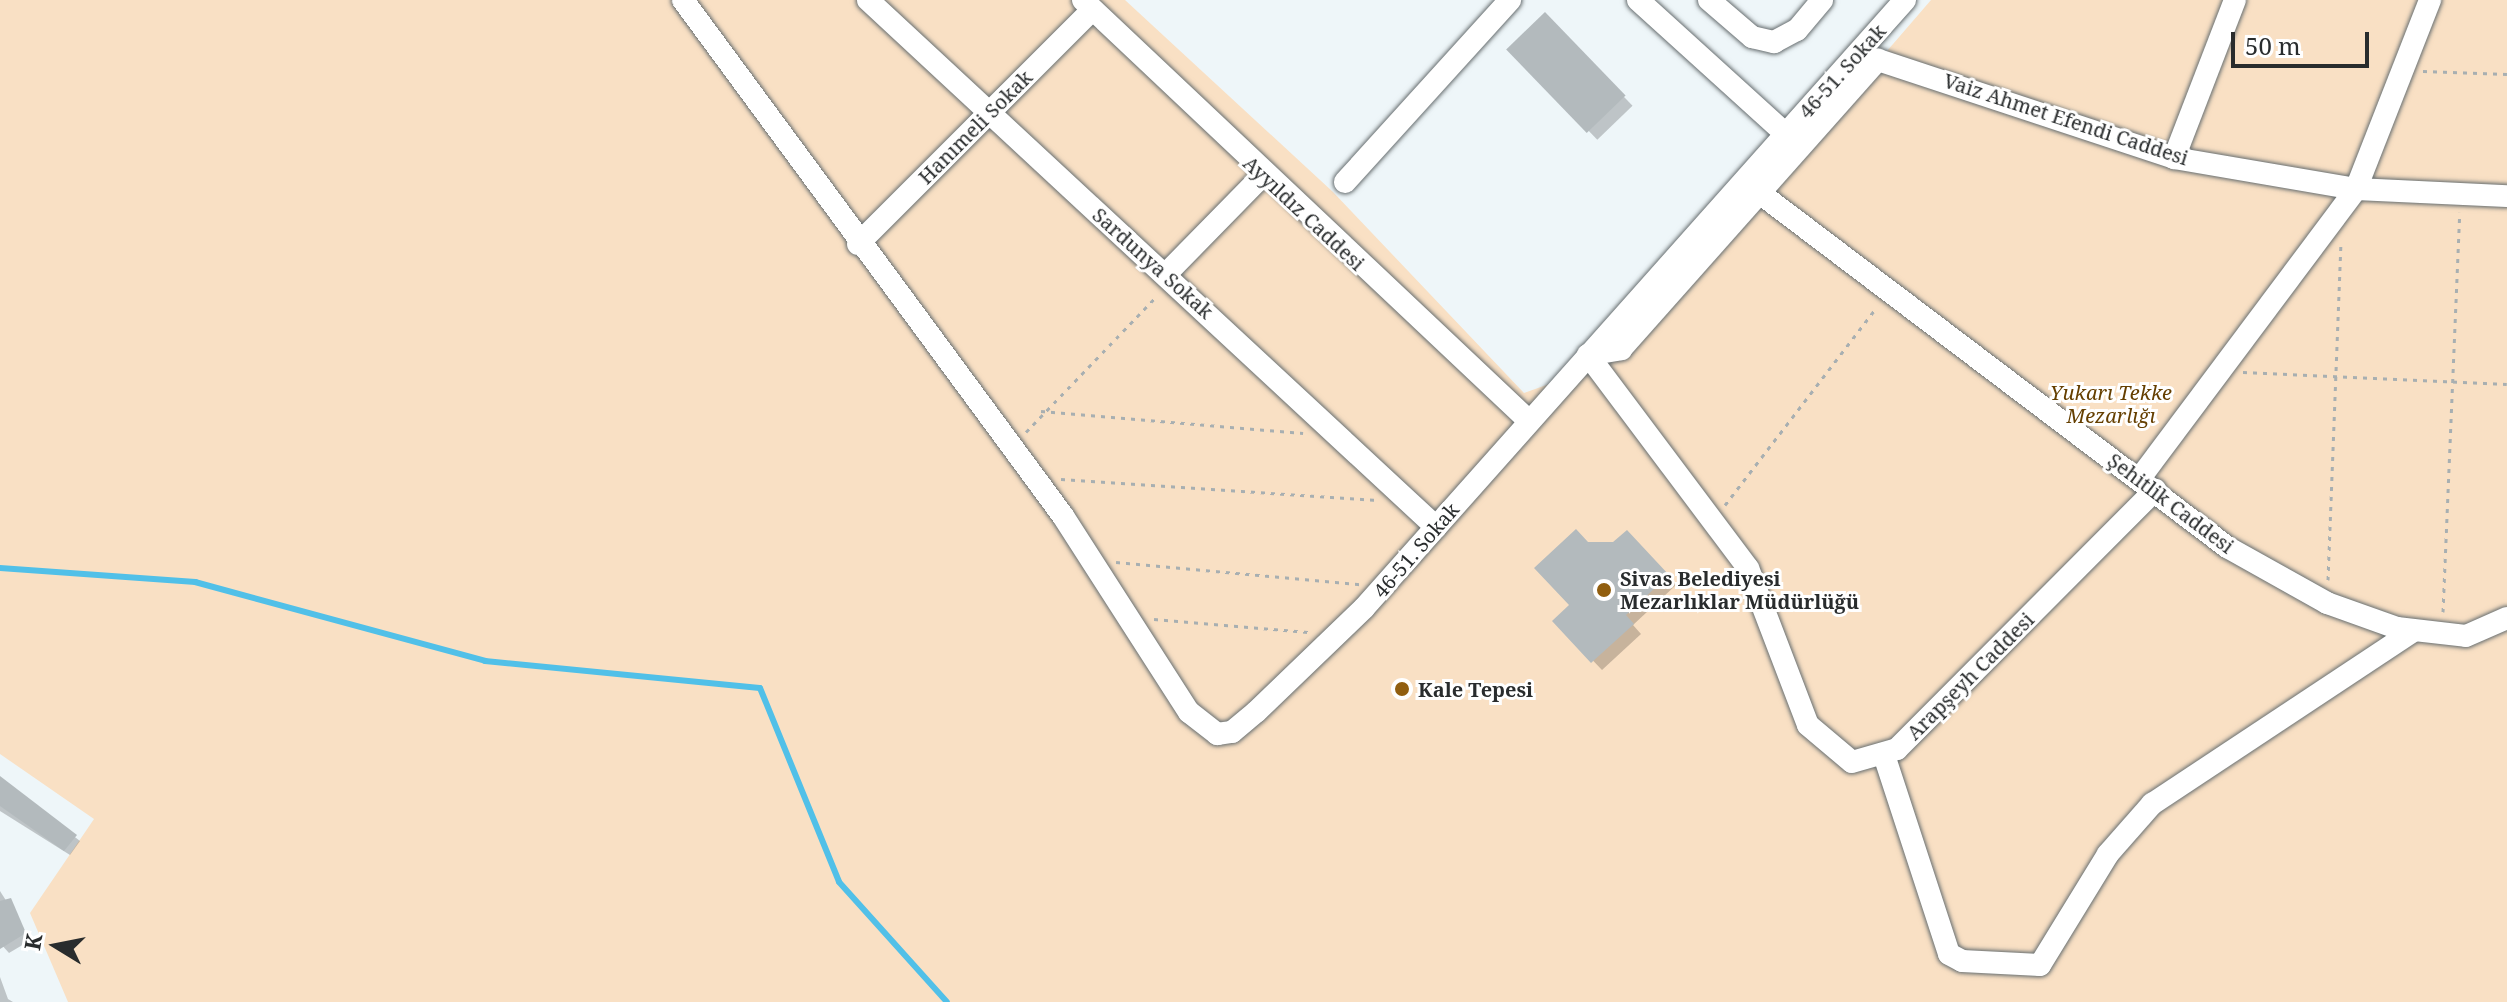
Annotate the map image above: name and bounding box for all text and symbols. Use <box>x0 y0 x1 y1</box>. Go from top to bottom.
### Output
scale bar <box>2235 16 2373 66</box>
street label: 46-51. Sokak <box>1794 19 1890 123</box>
text: 50 m <box>2245 29 2301 62</box>
street label: Hanımeli Sokak <box>913 65 1037 189</box>
street label: Vaiz Ahmet Efendi Caddesi <box>1941 68 2191 170</box>
street label: Ayyıldız Caddesi <box>1239 151 1369 275</box>
street label: Sardunya Sokak <box>1088 203 1218 323</box>
park label: Yukarı Tekke Mezarlığı <box>2050 381 2172 428</box>
street label: Şehitlik Caddesi <box>2103 448 2239 558</box>
street label: 46-51. Sokak <box>1368 498 1464 602</box>
place label: Sivas Belediyesi Mezarlıklar Müdürlüğü <box>1620 566 1859 613</box>
marker: Sivas Belediyesi Mezarlıklar Müdürlüğü <box>1595 581 1613 599</box>
street label: Arapşeyh Caddesi <box>1901 607 2039 745</box>
place label: Kale Tepesi <box>1418 677 1533 701</box>
marker: Kale Tepesi <box>1393 680 1411 698</box>
north arrow <box>16 906 96 986</box>
text: K <box>16 931 49 952</box>

